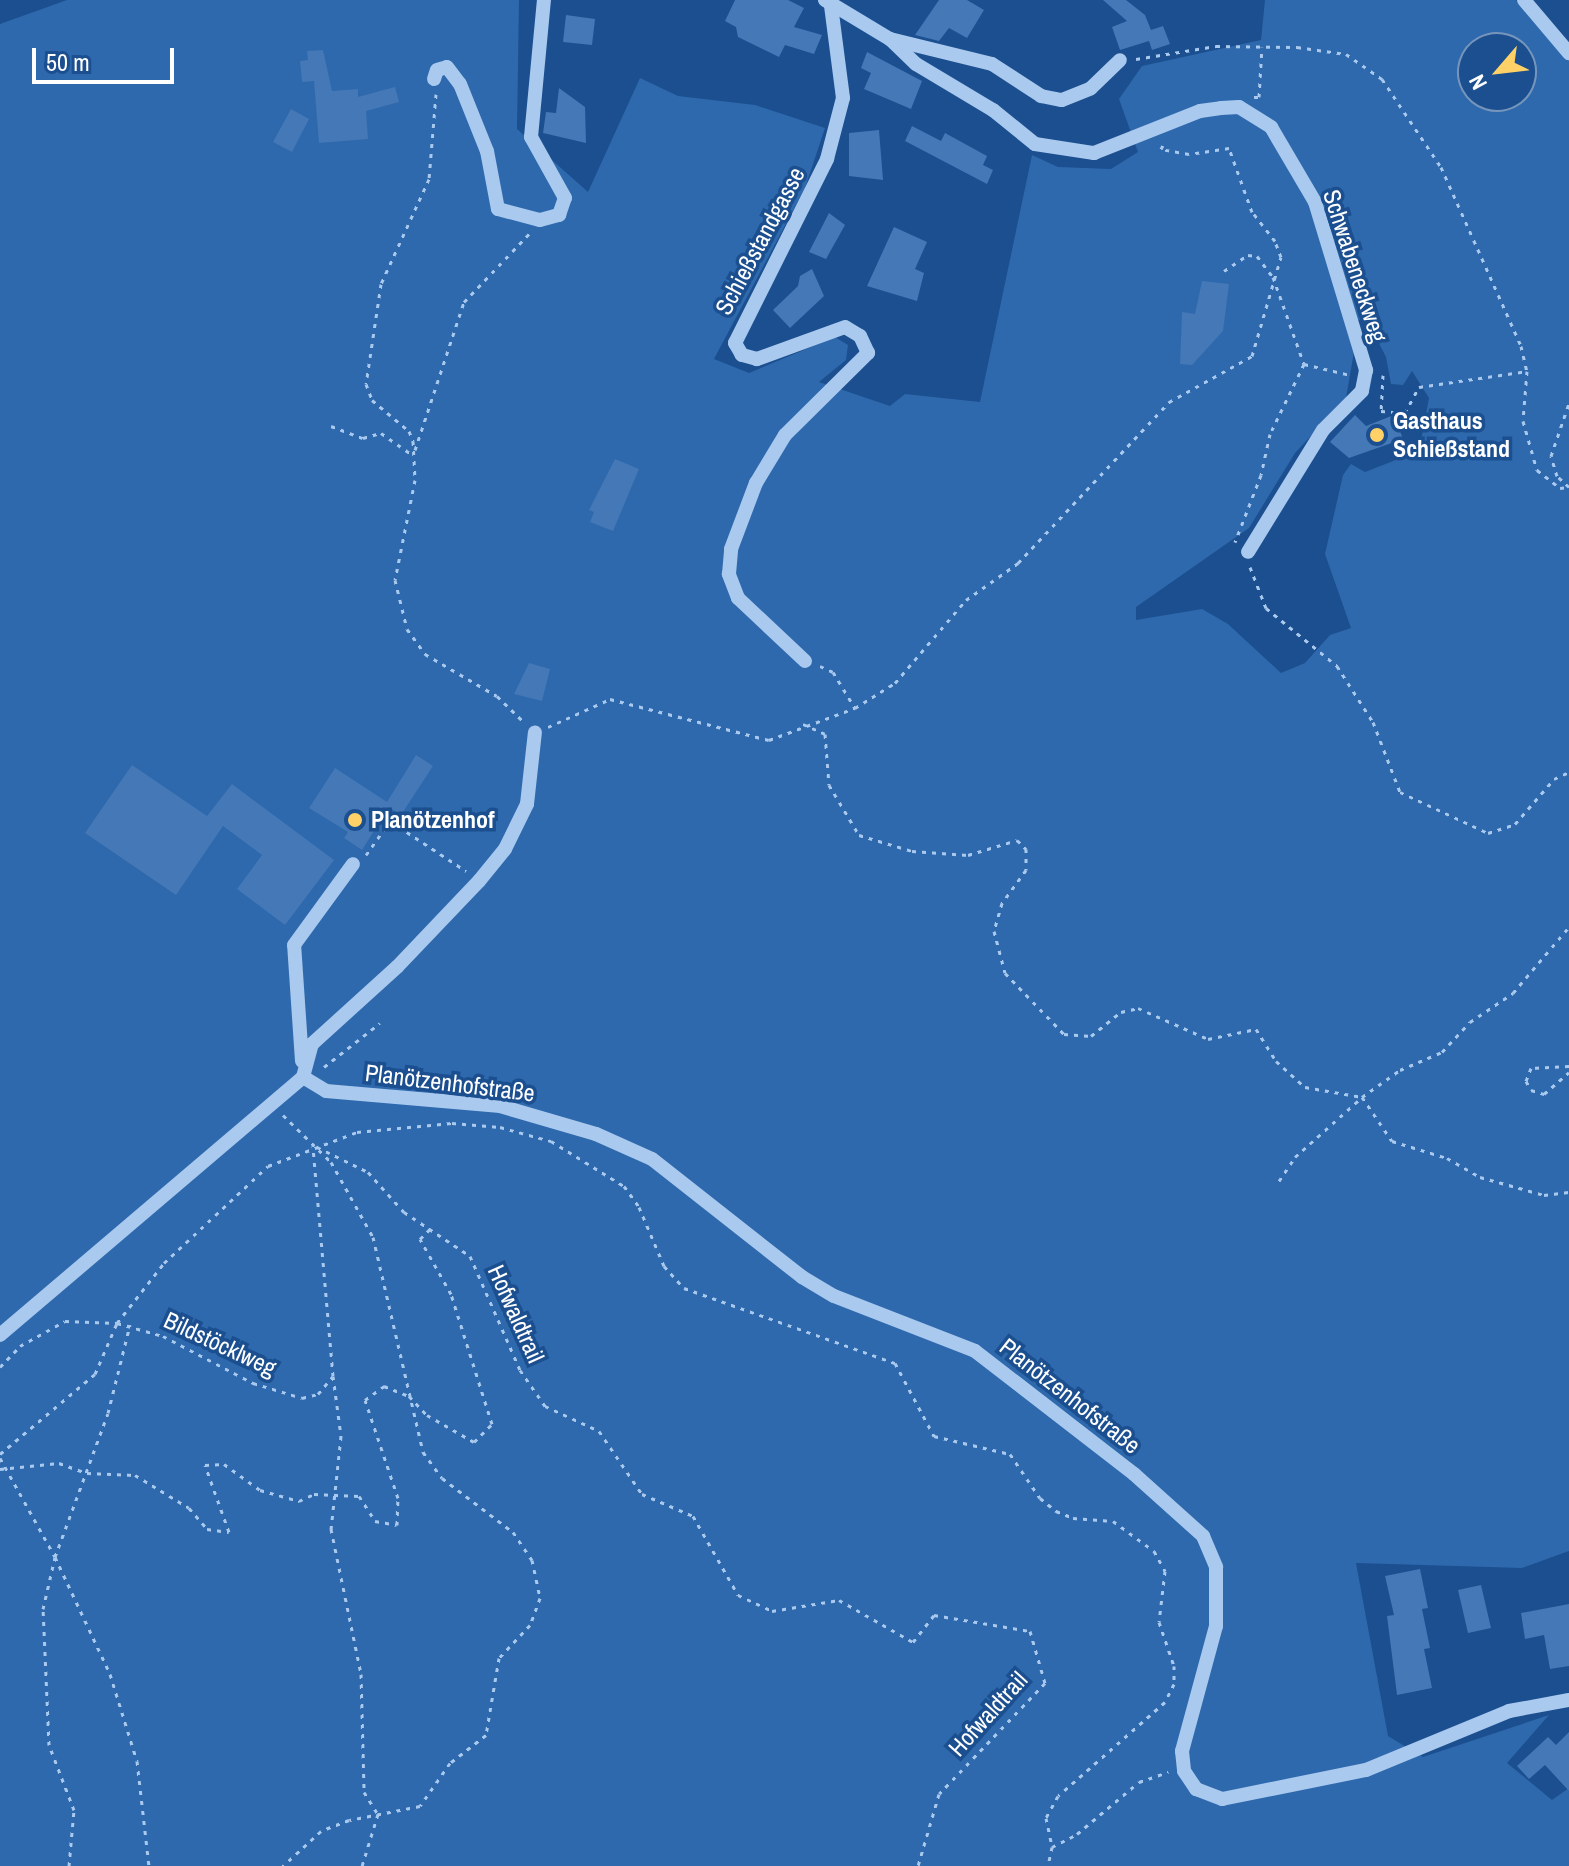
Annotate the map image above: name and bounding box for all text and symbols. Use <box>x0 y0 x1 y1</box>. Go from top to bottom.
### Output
scale bar <box>36 32 178 82</box>
north arrow <box>1457 32 1537 112</box>
text: 50 m <box>46 46 90 78</box>
text: N <box>1461 70 1494 95</box>
street label: Schießstandgasse <box>709 162 811 320</box>
street label: Schwabeneckweg <box>1317 186 1393 346</box>
place label: Gasthaus Schießstand <box>1393 407 1510 463</box>
marker: Gasthaus Schießstand <box>1368 426 1386 444</box>
place label: Planötzenhof <box>371 806 495 834</box>
marker: Planötzenhof <box>346 811 364 829</box>
street label: Planötzenhofstraße <box>364 1058 536 1108</box>
street label: Hofwaldtrail <box>482 1261 550 1367</box>
street label: Bildstöcklweg <box>159 1306 281 1382</box>
street label: Planötzenhofstraße <box>994 1332 1146 1460</box>
street label: Hofwaldtrail <box>943 1666 1033 1762</box>

